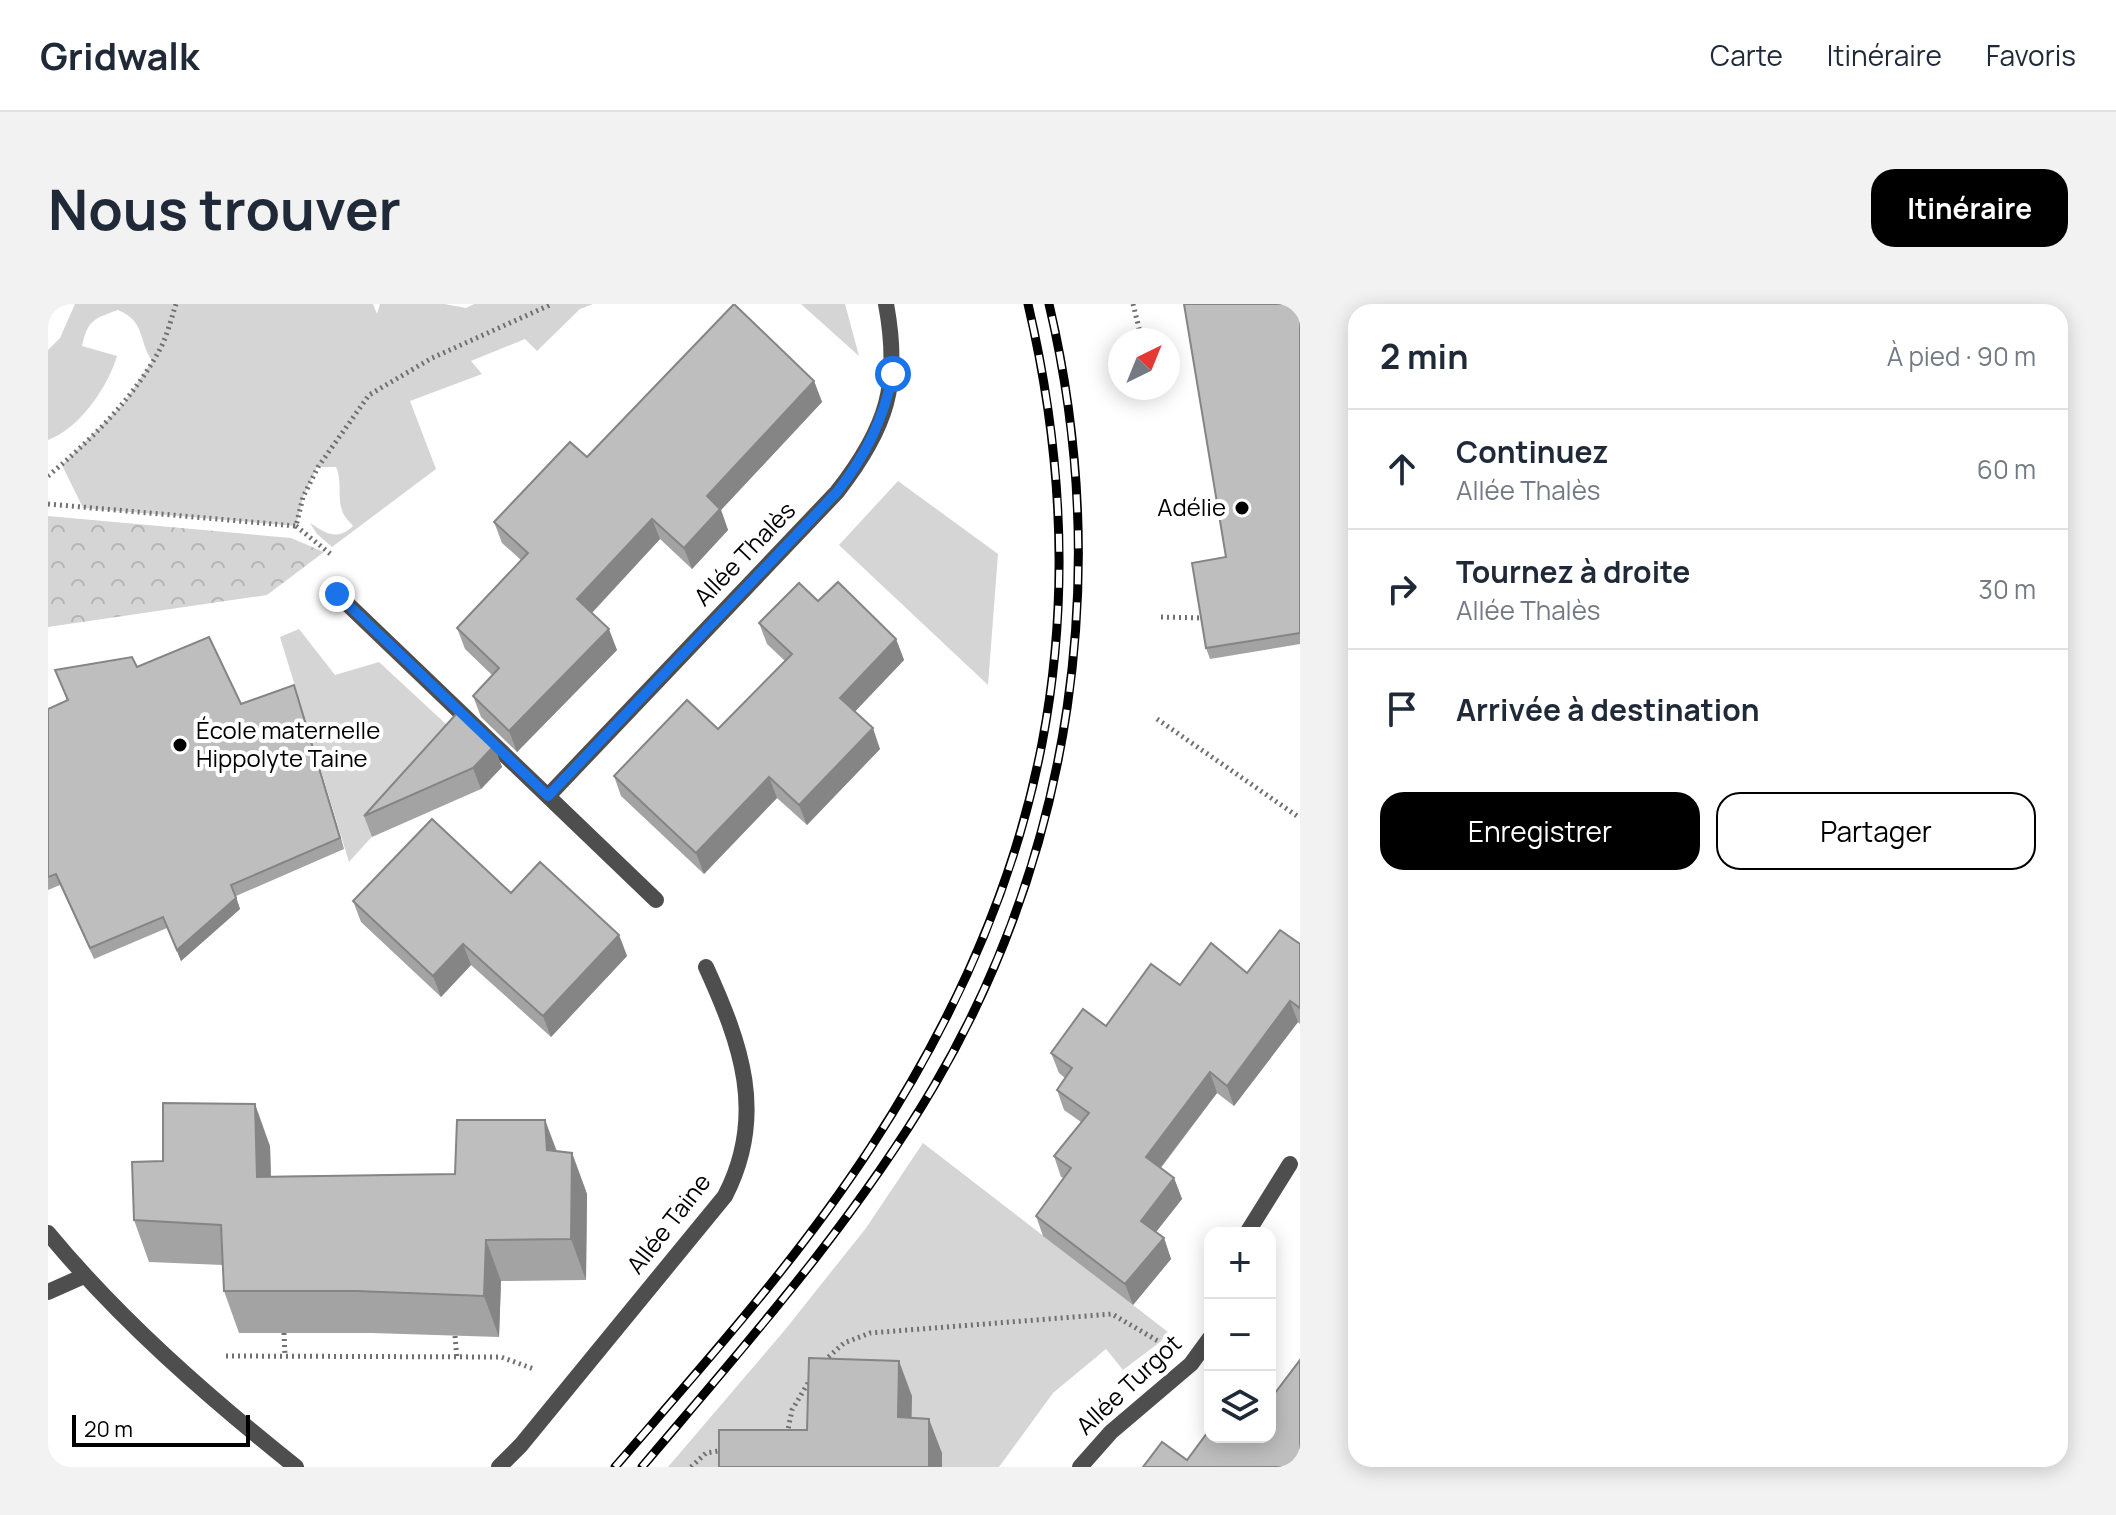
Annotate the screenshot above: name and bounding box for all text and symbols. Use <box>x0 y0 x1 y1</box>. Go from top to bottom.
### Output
text: Gridwalk <box>40 29 199 81</box>
text: Carte <box>1710 36 1783 74</box>
text: Itinéraire <box>1827 36 1942 74</box>
text: Favoris <box>1986 36 2076 74</box>
button: Itinéraire <box>1871 169 2068 247</box>
text: Nous trouver <box>48 170 401 247</box>
north arrow <box>1108 328 1180 400</box>
text: 2 min <box>1380 333 1468 379</box>
text: À pied · 90 m <box>1887 338 2036 374</box>
route start <box>875 356 911 392</box>
text: Continuez <box>1456 431 1608 472</box>
icon: ahead <box>1380 447 1424 491</box>
text: 60 m <box>1977 451 2036 487</box>
text: Allée Thalès <box>1456 472 1601 508</box>
place label: Adélie <box>1157 490 1226 523</box>
street label: Allée Thalès <box>686 494 802 612</box>
marker: Adélie <box>1233 499 1251 517</box>
text: Tournez à droite <box>1456 551 1690 592</box>
icon: right <box>1380 567 1424 611</box>
text: 30 m <box>1979 571 2036 607</box>
route end <box>319 576 355 612</box>
text: Allée Thalès <box>1456 592 1601 628</box>
icon: arrive <box>1380 687 1424 731</box>
text: Arrivée à destination <box>1456 689 1759 730</box>
place label: École maternelle Hippolyte Taine <box>196 713 380 774</box>
marker: École maternelle Hippolyte Taine <box>171 736 189 754</box>
button: Enregistrer <box>1380 792 1700 870</box>
button: Partager <box>1716 792 2036 870</box>
street label: Allée Taine <box>618 1166 717 1280</box>
map controls <box>1204 1227 1276 1443</box>
button: + <box>1204 1227 1276 1299</box>
button: − <box>1204 1299 1276 1371</box>
street label: Allée Turgot <box>1068 1327 1188 1441</box>
button: layers <box>1204 1371 1276 1443</box>
scale bar <box>72 1411 250 1447</box>
text: 20 m <box>84 1414 133 1444</box>

